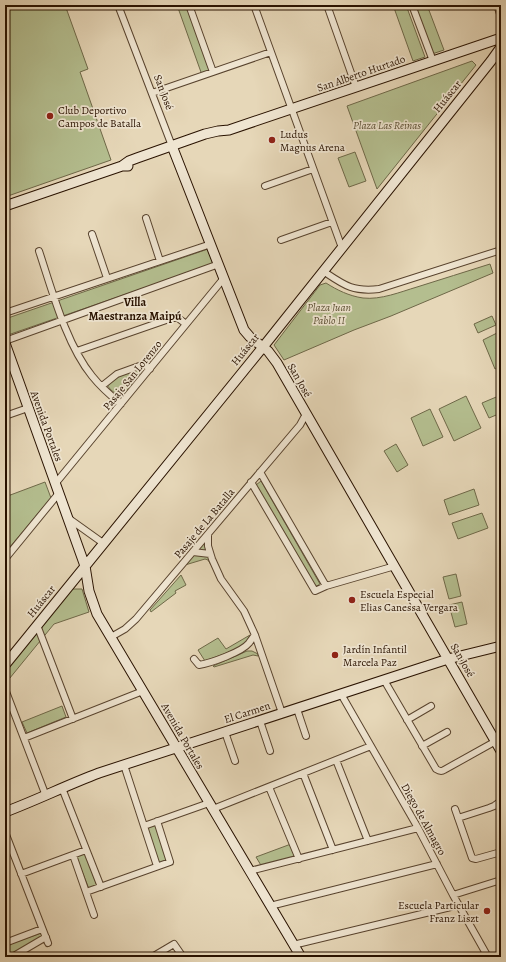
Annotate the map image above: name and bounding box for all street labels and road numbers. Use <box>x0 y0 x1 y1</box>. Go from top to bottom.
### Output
street label: San Alberto Hurtado <box>315 51 408 96</box>
street label: San José <box>150 72 177 112</box>
street label: Huáscar <box>430 77 465 116</box>
street label: Huáscar <box>228 330 263 369</box>
street label: Pasaje San Lorenzo <box>100 337 166 413</box>
street label: San José <box>284 361 315 400</box>
street label: Avenida Portales <box>26 388 66 464</box>
street label: Pasaje de La Batalla <box>171 484 239 562</box>
street label: Huáscar <box>24 582 59 621</box>
street label: San José <box>447 641 478 680</box>
street label: El Carmen <box>222 698 272 727</box>
street label: Avenida Portales <box>157 699 208 772</box>
street label: Diego de Almagro <box>398 781 450 858</box>

